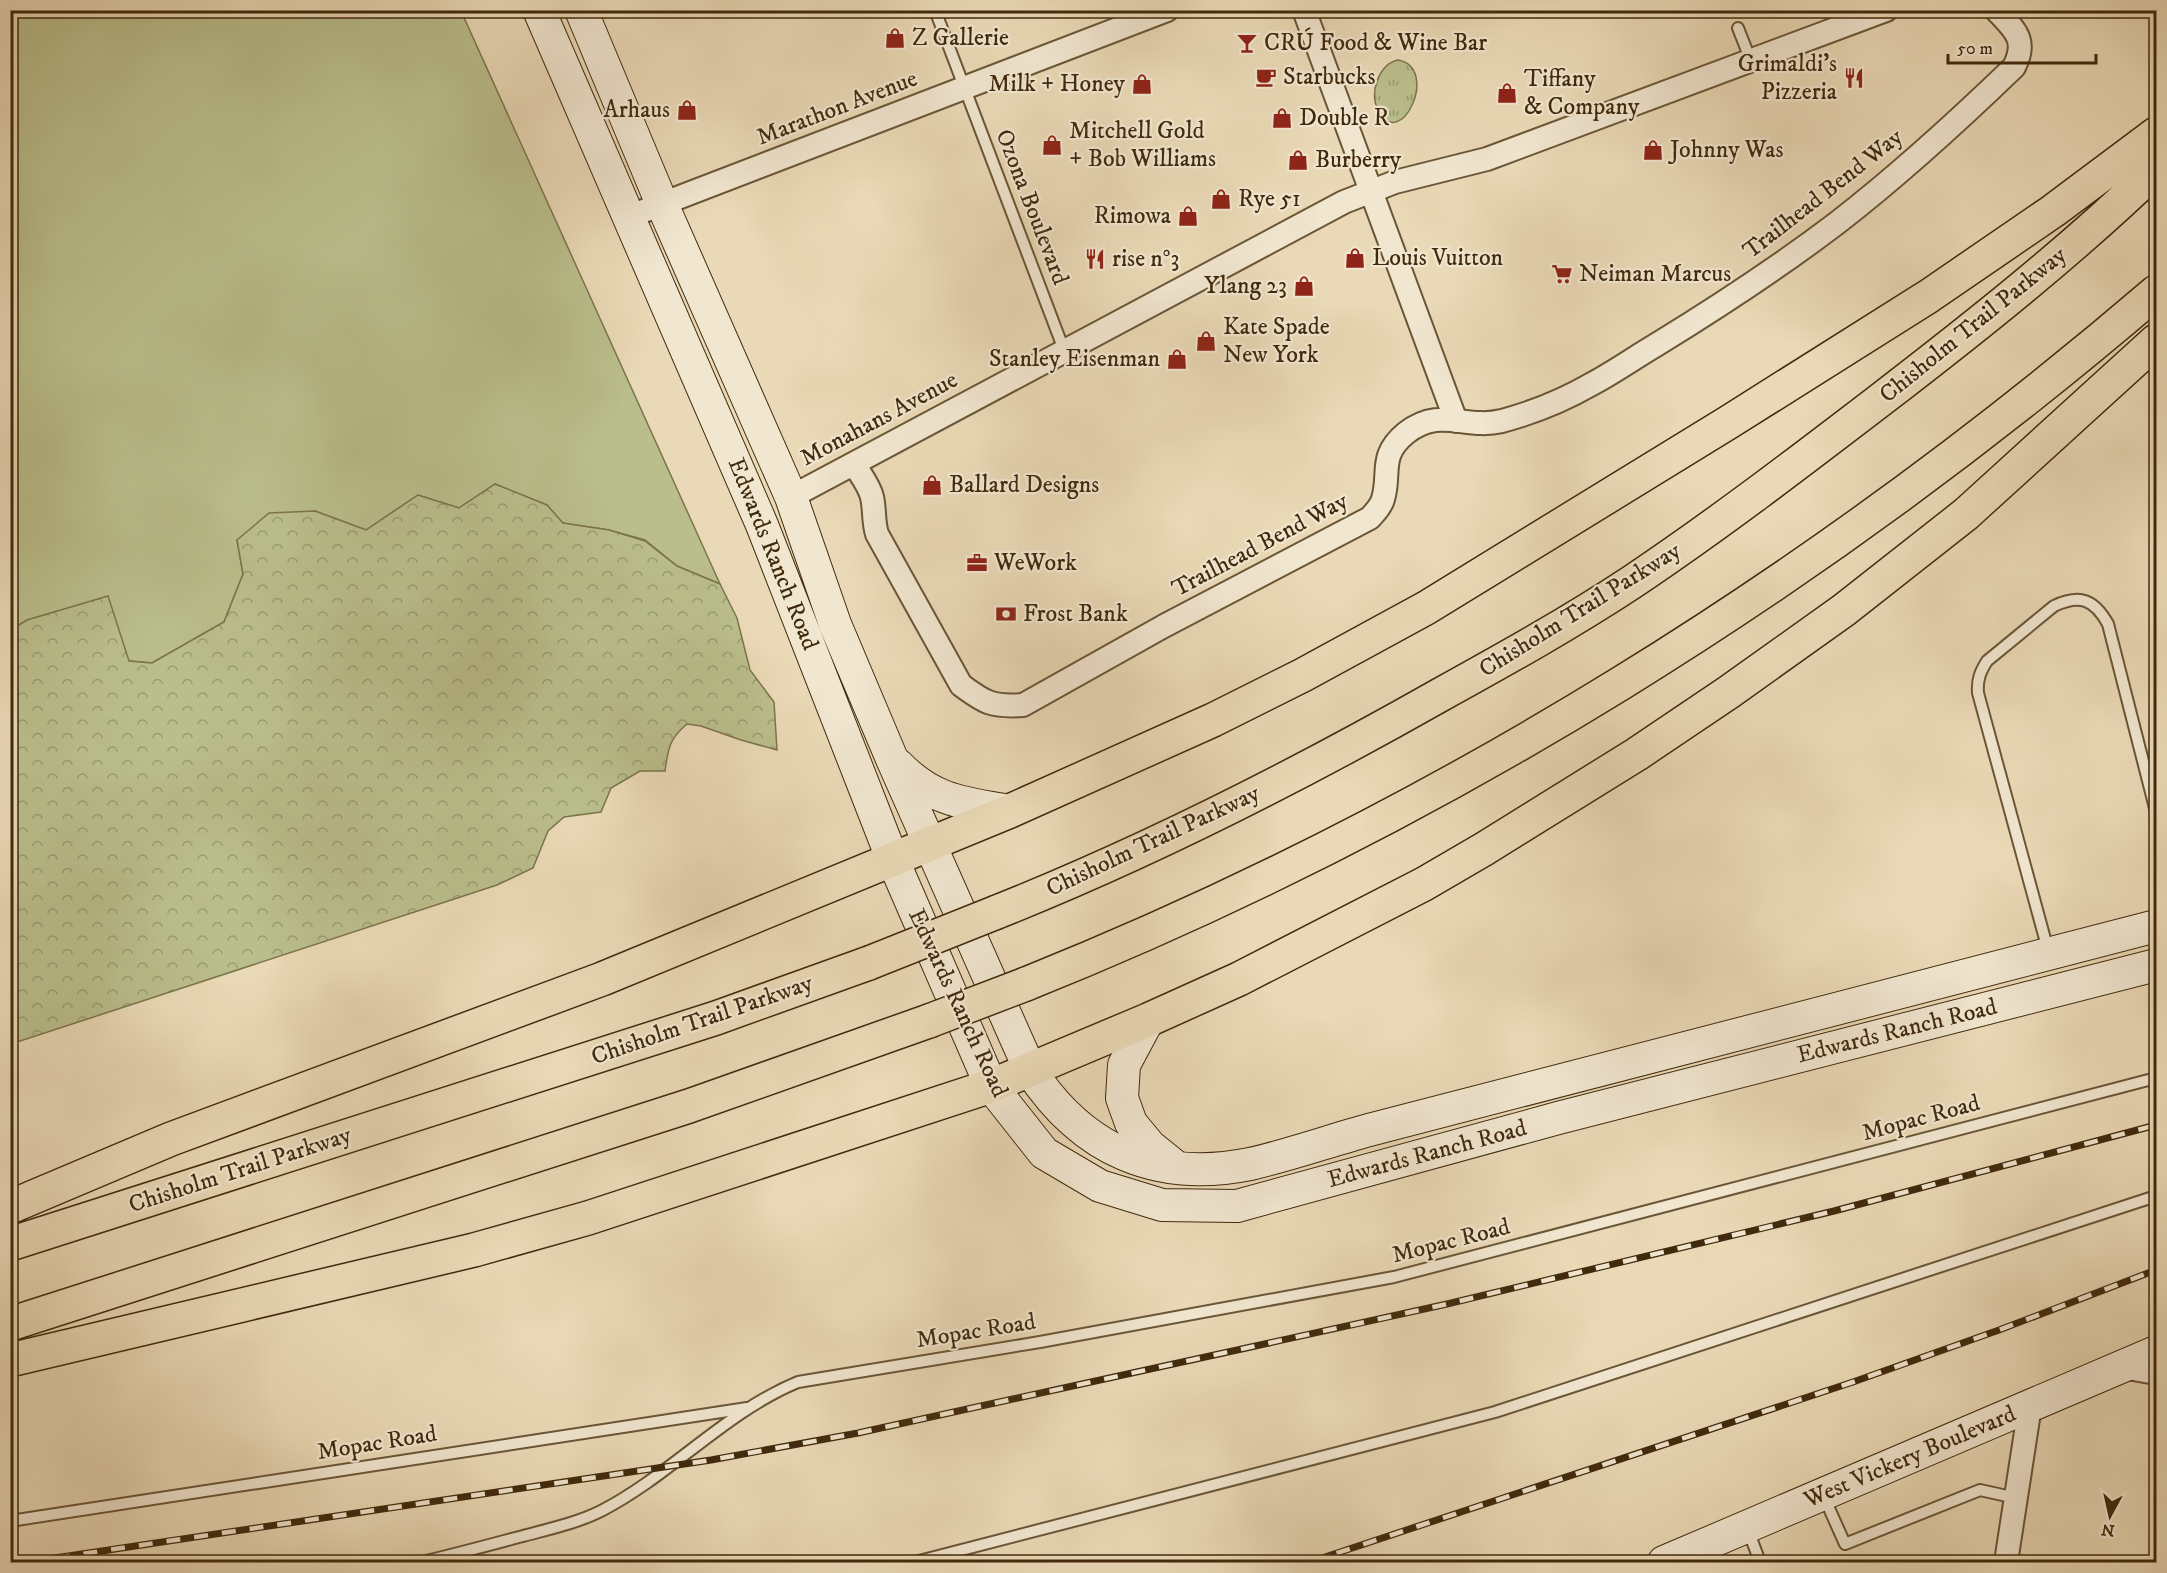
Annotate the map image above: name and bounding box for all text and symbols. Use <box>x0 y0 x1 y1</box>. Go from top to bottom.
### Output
place label: Z Gallerie <box>912 23 1009 53</box>
shop icon: Z Gallerie <box>883 26 907 50</box>
place label: CRÚ Food & Wine Bar <box>1264 27 1487 58</box>
scale bar <box>1948 27 2096 65</box>
bar icon: CRÚ Food & Wine Bar <box>1235 31 1259 55</box>
text: 50 m <box>1957 38 1993 60</box>
place label: Grimaldi’s Pizzeria <box>1738 49 1838 107</box>
place label: Starbucks <box>1283 62 1375 92</box>
street label: Marathon Avenue <box>752 64 922 152</box>
place label: Tiffany & Company <box>1524 64 1640 122</box>
cafe icon: Starbucks <box>1254 65 1278 89</box>
restaurant icon: Grimaldi’s Pizzeria <box>1842 66 1866 90</box>
place label: Milk + Honey <box>989 69 1126 99</box>
shop icon: Milk + Honey <box>1130 72 1154 96</box>
shop icon: Tiffany & Company <box>1495 81 1519 105</box>
place label: Arhaus <box>604 95 670 125</box>
shop icon: Arhaus <box>675 98 699 122</box>
place label: Double R <box>1299 103 1389 133</box>
shop icon: Double R <box>1270 106 1294 130</box>
place label: Mitchell Gold + Bob Williams <box>1069 116 1216 174</box>
street label: Trailhead Bend Way <box>1737 122 1909 266</box>
street label: Ozona Boulevard <box>989 125 1075 289</box>
shop icon: Mitchell Gold + Bob Williams <box>1040 133 1064 157</box>
place label: Johnny Was <box>1668 135 1783 165</box>
shop icon: Johnny Was <box>1641 138 1665 162</box>
place label: Burberry <box>1315 145 1402 175</box>
shop icon: Burberry <box>1286 148 1310 172</box>
place label: Rye 51 <box>1238 184 1301 214</box>
shop icon: Rye 51 <box>1209 187 1233 211</box>
place label: Rimowa <box>1094 201 1172 231</box>
shop icon: Rimowa <box>1176 204 1200 228</box>
street label: Chisholm Trail Parkway <box>1873 240 2073 410</box>
place label: Louis Vuitton <box>1372 243 1504 273</box>
place label: rise n°3 <box>1112 244 1179 274</box>
shop icon: Louis Vuitton <box>1343 246 1367 270</box>
restaurant icon: rise n°3 <box>1083 247 1107 271</box>
place label: Neiman Marcus <box>1579 259 1731 289</box>
supermarket icon: Neiman Marcus <box>1550 262 1574 286</box>
place label: Ylang 23 <box>1204 271 1287 301</box>
shop icon: Ylang 23 <box>1292 274 1316 298</box>
place label: Kate Spade New York <box>1223 312 1330 370</box>
shop icon: Kate Spade New York <box>1194 329 1218 353</box>
place label: Stanley Eisenman <box>989 344 1160 374</box>
shop icon: Stanley Eisenman <box>1165 347 1189 371</box>
street label: Monahans Avenue <box>795 365 963 473</box>
street label: Edwards Ranch Road <box>721 453 825 655</box>
place label: Ballard Designs <box>949 470 1099 500</box>
shop icon: Ballard Designs <box>920 473 944 497</box>
street label: Trailhead Bend Way <box>1167 486 1354 604</box>
street label: Chisholm Trail Parkway <box>1474 535 1687 684</box>
place label: WeWork <box>993 548 1077 578</box>
office icon: WeWork <box>965 551 989 575</box>
place label: Frost Bank <box>1023 599 1128 629</box>
bank icon: Frost Bank <box>994 602 1018 626</box>
street label: Chisholm Trail Parkway <box>1041 778 1265 904</box>
street label: Edwards Ranch Road <box>901 904 1015 1102</box>
street label: Chisholm Trail Parkway <box>587 968 817 1072</box>
street label: Edwards Ranch Road <box>1794 992 2000 1070</box>
street label: Mopac Road <box>1859 1088 1983 1148</box>
street label: Edwards Ranch Road <box>1324 1113 1530 1195</box>
street label: Chisholm Trail Parkway <box>125 1120 356 1220</box>
street label: Mopac Road <box>1389 1212 1513 1270</box>
street label: Mopac Road <box>914 1307 1038 1355</box>
street label: West Vickery Boulevard <box>1799 1399 2021 1516</box>
street label: Mopac Road <box>315 1419 439 1467</box>
north arrow <box>2080 1486 2140 1546</box>
text: N <box>2100 1519 2116 1541</box>

